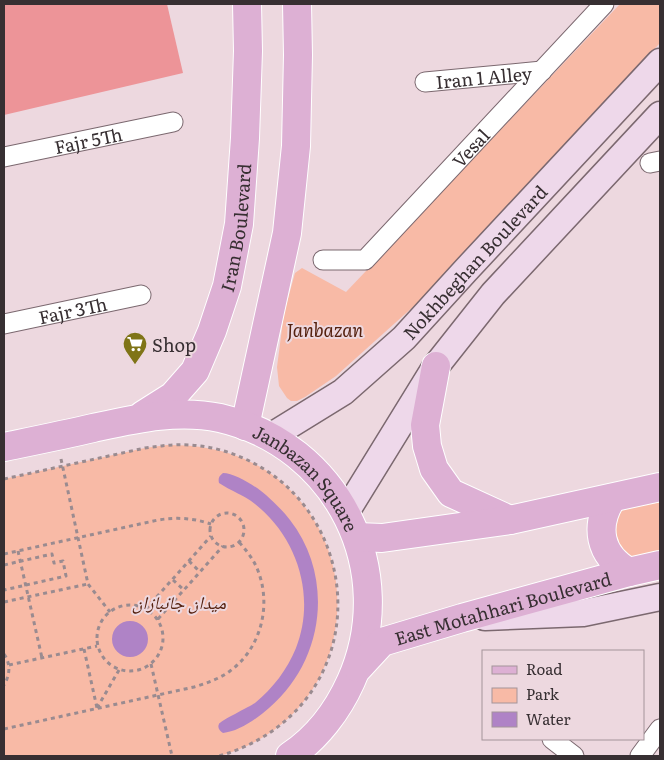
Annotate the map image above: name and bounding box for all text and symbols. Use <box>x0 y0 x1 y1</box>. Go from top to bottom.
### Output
street label: Iran 1 Alley <box>434 58 534 94</box>
street label: Fajr 5Th <box>52 119 125 160</box>
street label: Vesal <box>445 122 495 173</box>
street label: Iran Boulevard <box>213 163 257 295</box>
street label: Nokhbeghan Boulevard <box>396 178 553 345</box>
street label: Fajr 3Th <box>36 289 109 330</box>
park label: Janbazan <box>287 316 363 343</box>
supermarket icon: Shop <box>122 331 148 365</box>
place label: Shop <box>152 331 196 358</box>
street label: Janbazan Square <box>249 417 366 535</box>
street label: East Motahhari Boulevard <box>391 564 614 651</box>
park label: میدان جانبازان <box>132 588 227 615</box>
legend <box>482 650 644 740</box>
text: Road <box>526 657 562 680</box>
text: Park <box>526 682 560 705</box>
text: Water <box>526 707 571 730</box>

